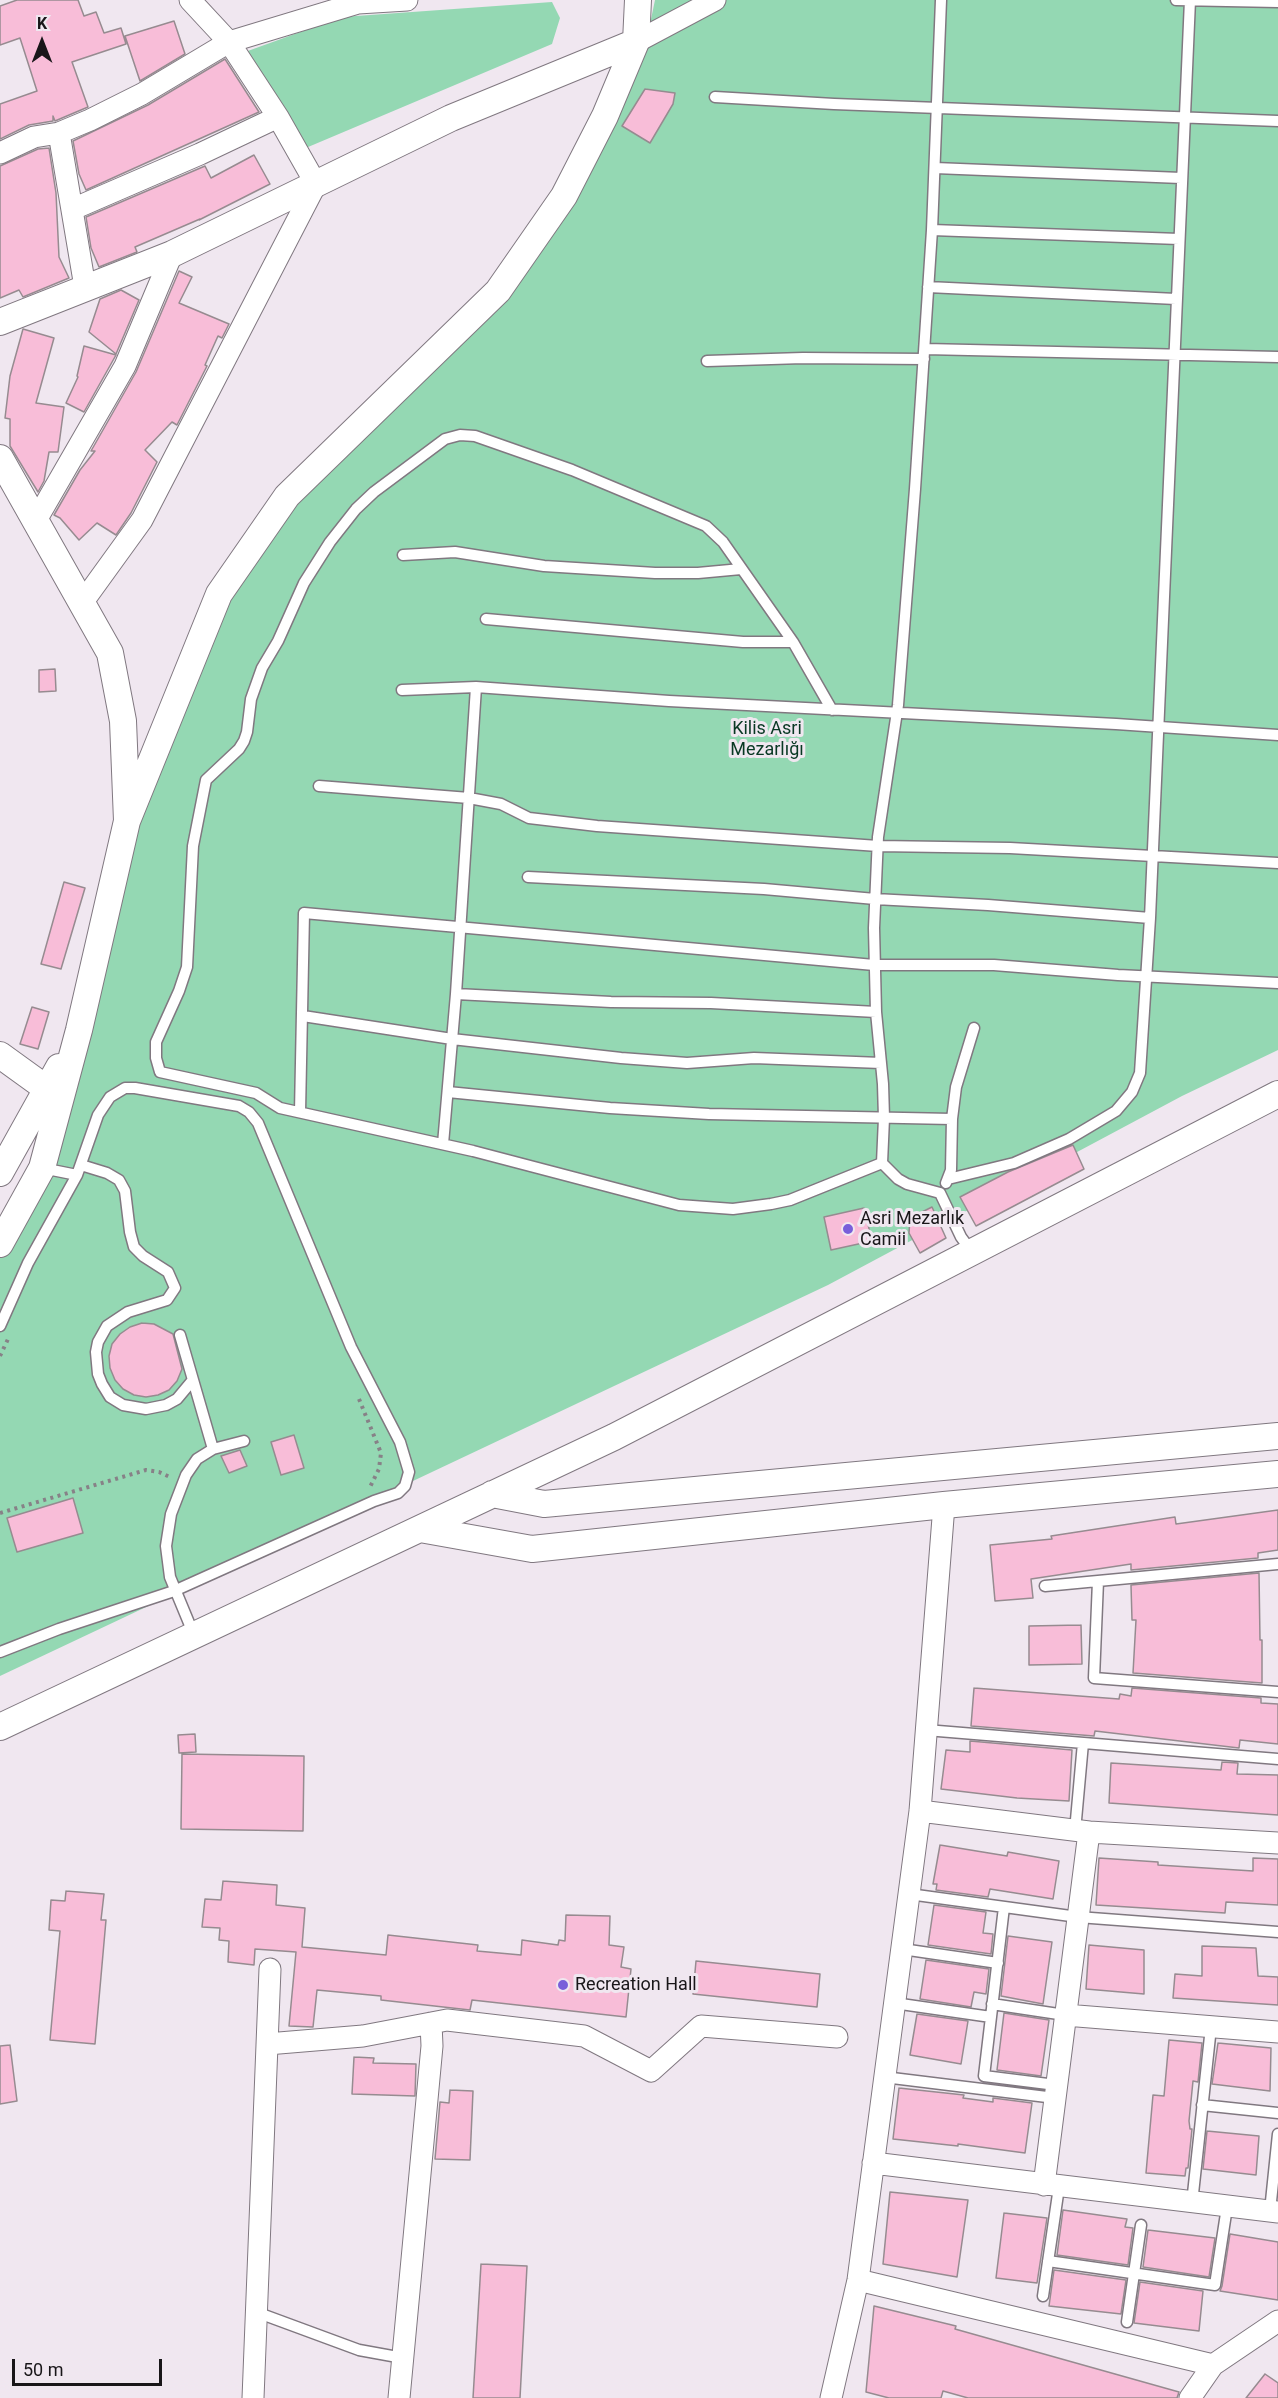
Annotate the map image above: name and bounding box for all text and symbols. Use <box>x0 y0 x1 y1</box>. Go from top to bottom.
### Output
north arrow <box>12 12 72 72</box>
text: K <box>37 14 47 33</box>
park label: Kilis Asri Mezarlığı <box>730 718 804 760</box>
place label: Asri Mezarlık Camii <box>860 1208 964 1250</box>
marker: Asri Mezarlık Camii <box>841 1222 855 1236</box>
place label: Recreation Hall <box>575 1974 697 1996</box>
marker: Recreation Hall <box>556 1978 570 1992</box>
scale bar <box>15 2347 165 2385</box>
text: 50 m <box>23 2359 63 2380</box>

